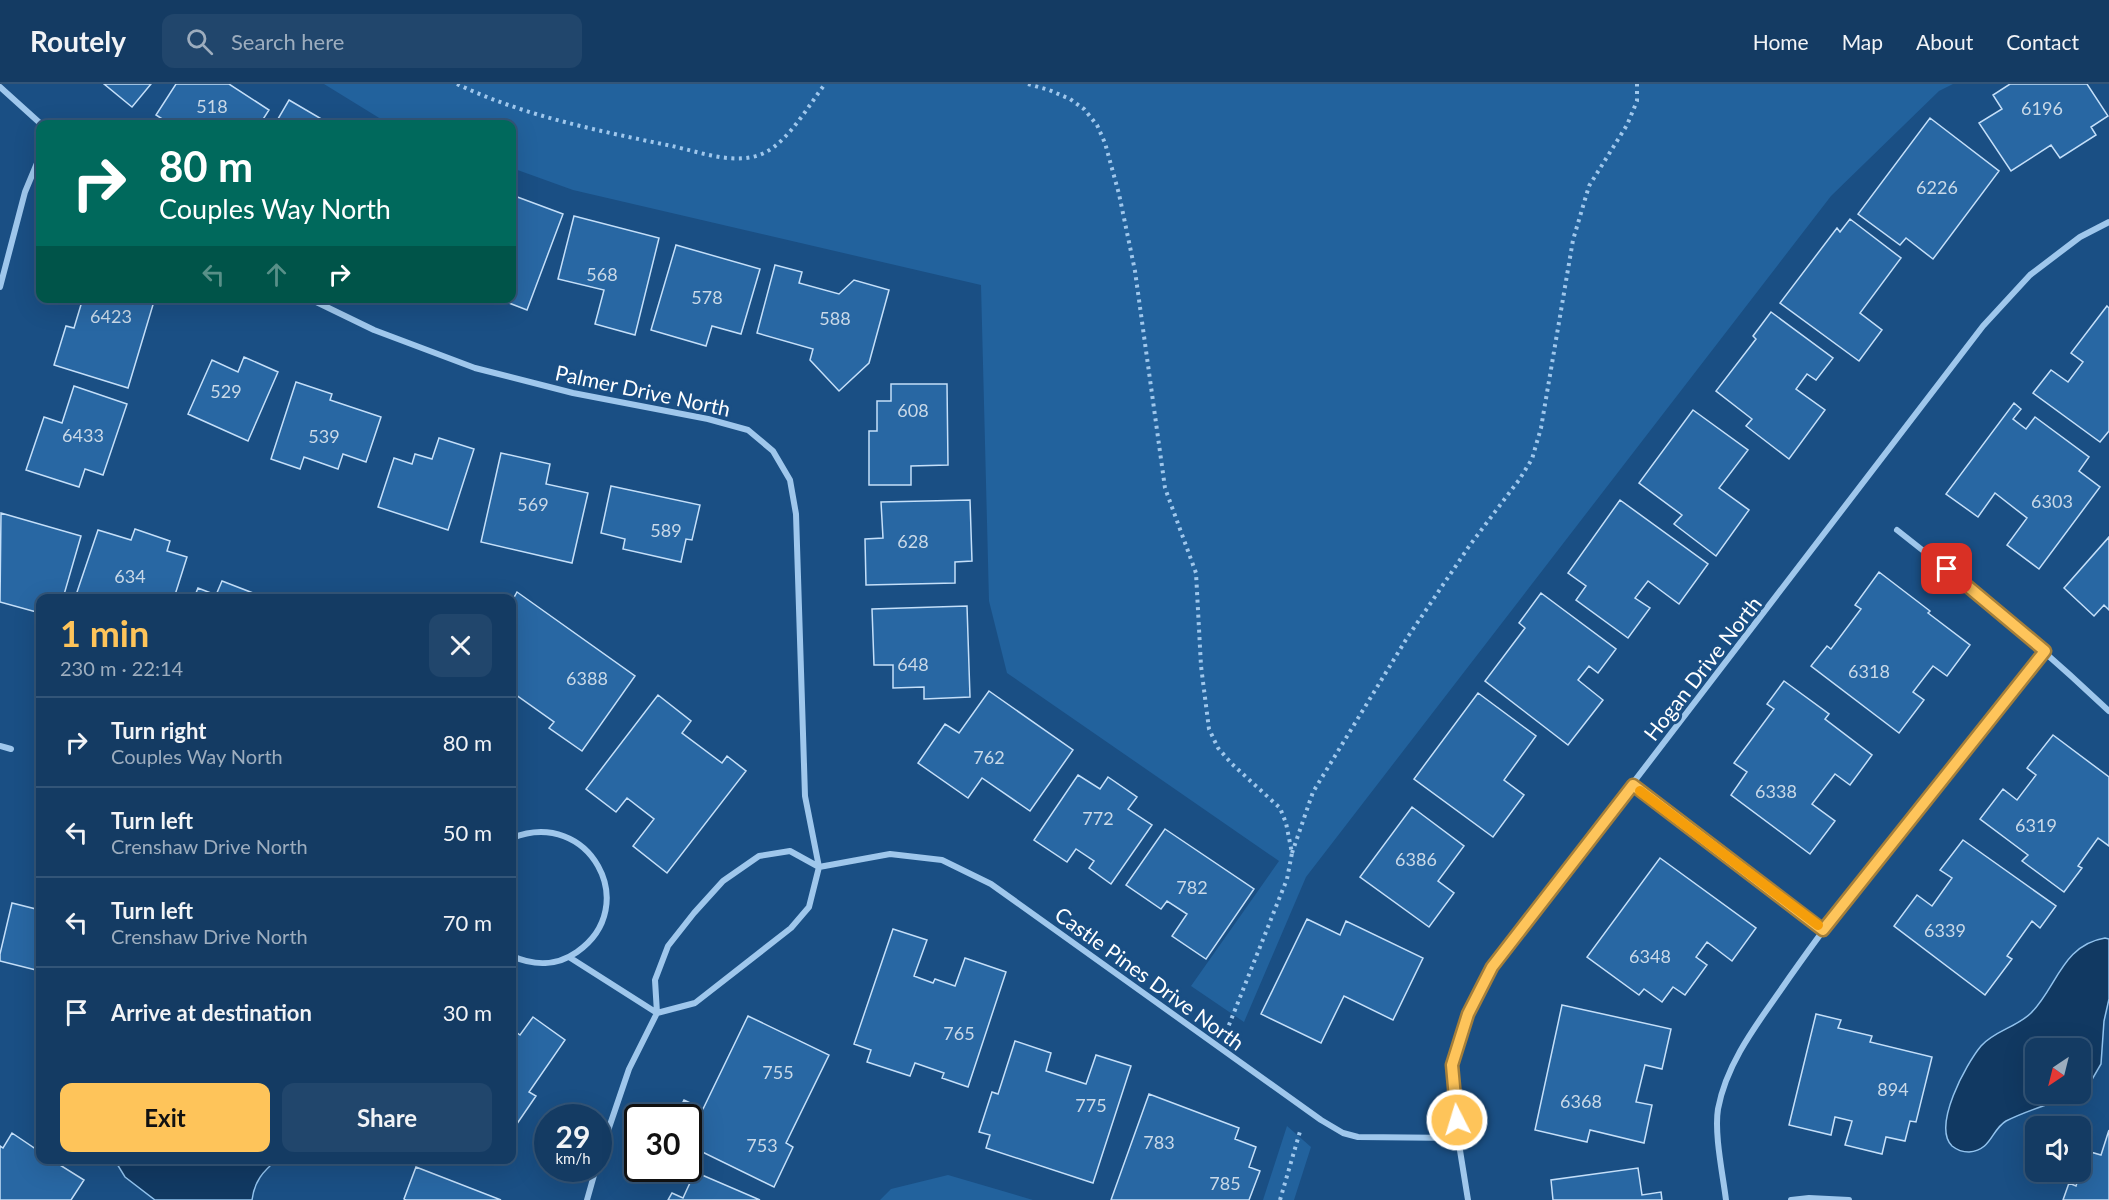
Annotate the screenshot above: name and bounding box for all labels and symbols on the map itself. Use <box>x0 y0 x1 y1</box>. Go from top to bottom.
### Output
house number: 518 <box>196 95 228 117</box>
house number: 6196 <box>2021 97 2063 119</box>
house number: 6226 <box>1916 176 1958 198</box>
house number: 568 <box>586 263 618 285</box>
house number: 578 <box>691 286 723 308</box>
house number: 6423 <box>90 305 132 327</box>
house number: 588 <box>819 307 851 329</box>
street label: Palmer Drive North <box>553 359 733 421</box>
house number: 529 <box>210 380 242 402</box>
house number: 608 <box>897 399 929 421</box>
house number: 6433 <box>62 424 104 446</box>
house number: 539 <box>308 425 340 447</box>
house number: 6303 <box>2031 490 2073 512</box>
house number: 569 <box>517 493 549 515</box>
house number: 589 <box>650 519 682 541</box>
house number: 628 <box>897 530 929 552</box>
pin <box>1921 543 1972 594</box>
house number: 634 <box>114 565 146 587</box>
street label: Hogan Drive North <box>1638 591 1766 745</box>
house number: 648 <box>897 653 929 675</box>
house number: 6318 <box>1848 660 1890 682</box>
house number: 6388 <box>566 667 608 689</box>
house number: 762 <box>973 746 1005 768</box>
house number: 6338 <box>1755 780 1797 802</box>
house number: 772 <box>1082 807 1114 829</box>
house number: 6319 <box>2015 814 2057 836</box>
house number: 6386 <box>1395 848 1437 870</box>
house number: 782 <box>1176 876 1208 898</box>
street label: Castle Pines Drive North <box>1051 901 1249 1055</box>
house number: 6339 <box>1924 919 1966 941</box>
house number: 6348 <box>1629 945 1671 967</box>
house number: 765 <box>943 1022 975 1044</box>
north arrow <box>2025 1038 2091 1104</box>
house number: 755 <box>762 1061 794 1083</box>
house number: 894 <box>1877 1078 1909 1100</box>
position arrow <box>1425 1088 1489 1152</box>
house number: 6368 <box>1560 1090 1602 1112</box>
house number: 775 <box>1075 1094 1107 1116</box>
speed limit sign: 30 <box>624 1104 702 1182</box>
house number: 783 <box>1143 1131 1175 1153</box>
house number: 753 <box>746 1134 778 1156</box>
house number: 785 <box>1209 1172 1241 1194</box>

